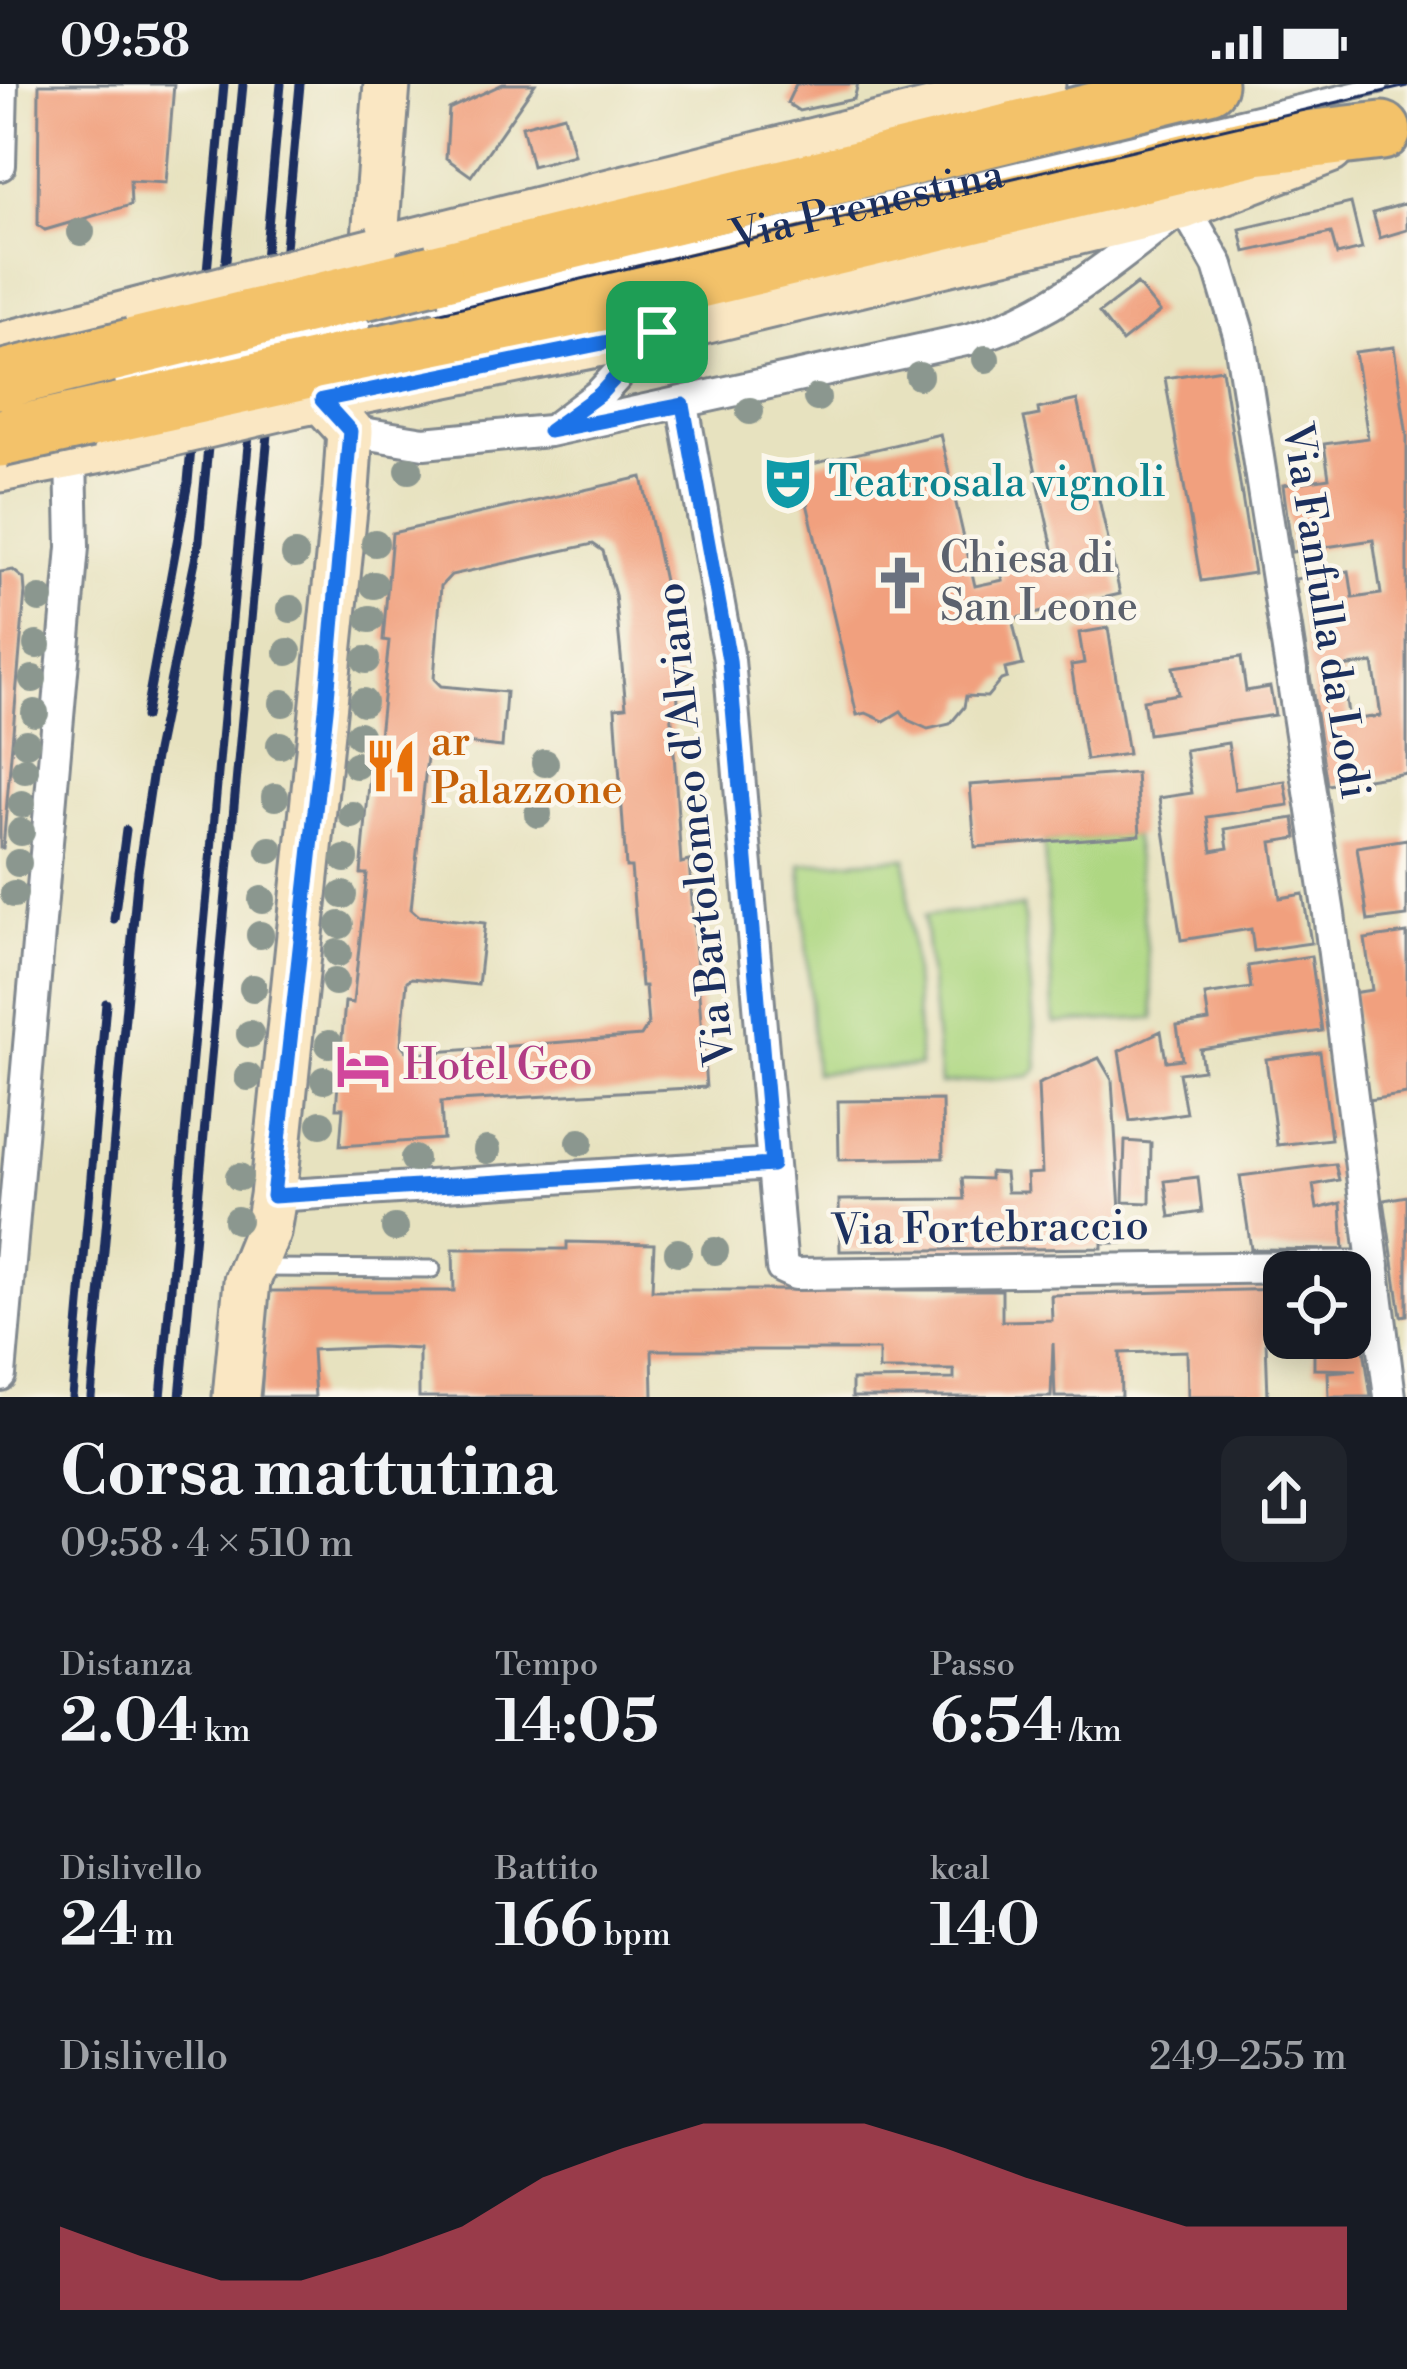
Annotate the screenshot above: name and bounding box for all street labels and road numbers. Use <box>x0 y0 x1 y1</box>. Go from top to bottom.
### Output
street label: Via Prenestina <box>724 147 1010 264</box>
street label: Via Fanfulla da Lodi <box>1269 418 1381 803</box>
street label: Via Bartolomeo d'Alviano <box>644 580 748 1069</box>
street label: Via Fortebraccio <box>830 1200 1149 1258</box>

